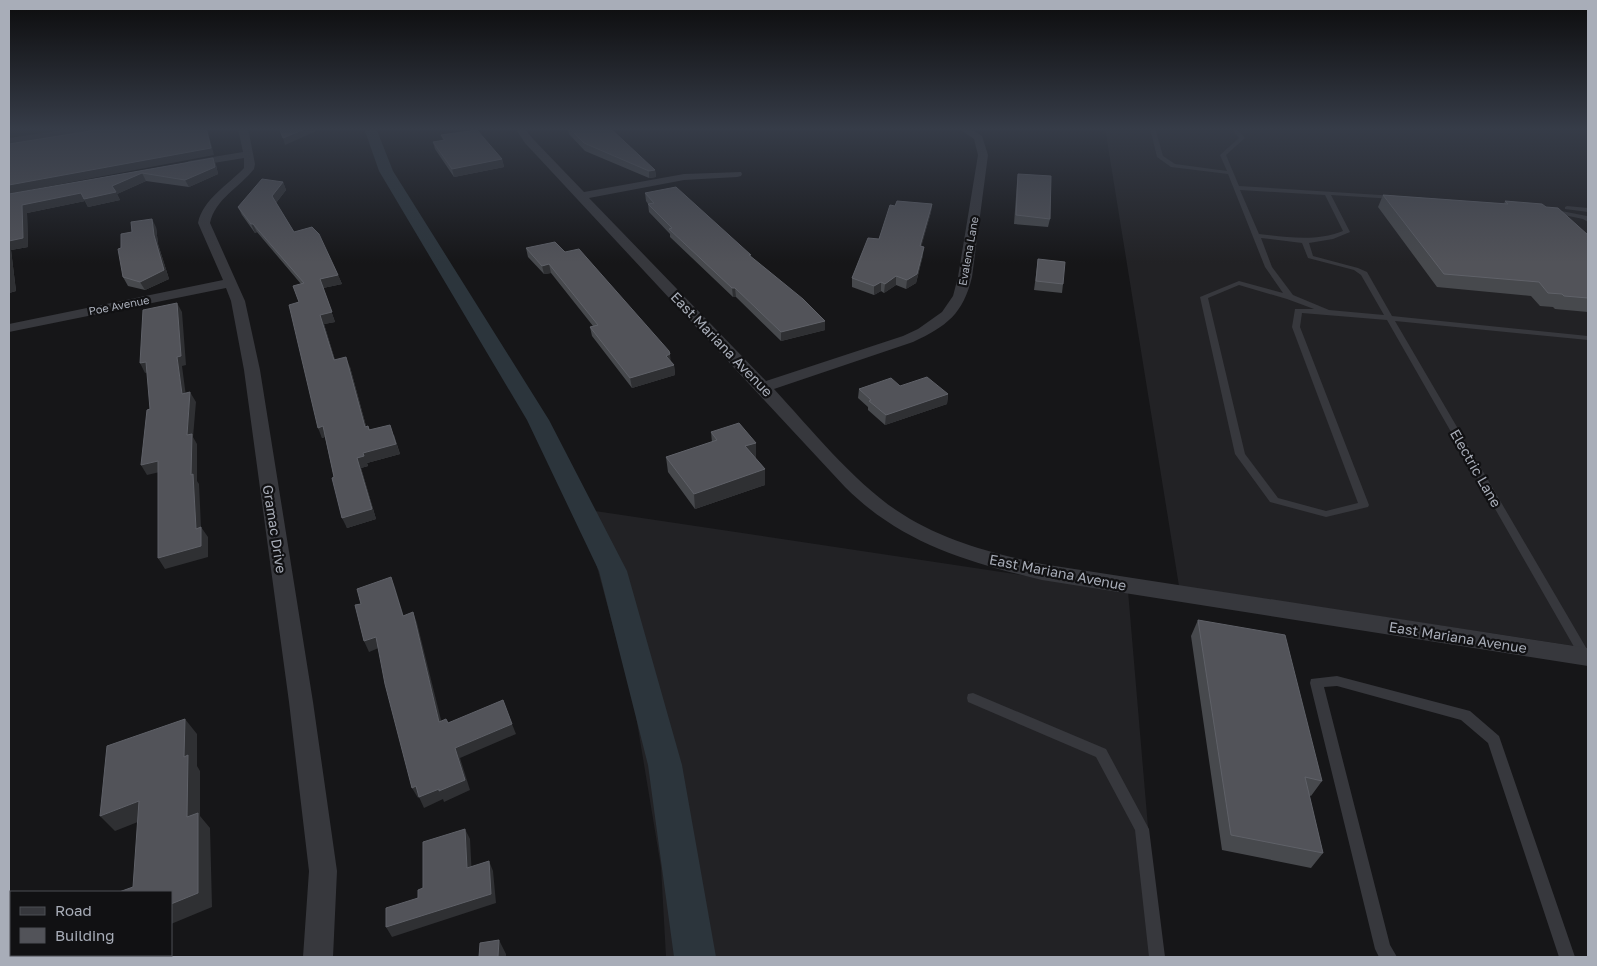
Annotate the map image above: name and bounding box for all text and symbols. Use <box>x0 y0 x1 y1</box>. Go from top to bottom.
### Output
street label: Evalena Lane <box>956 215 980 287</box>
street label: East Mariana Avenue <box>667 288 777 400</box>
street label: Poe Avenue <box>87 293 151 317</box>
street label: Electric Lane <box>1447 426 1505 510</box>
street label: Gramac Drive <box>260 484 290 574</box>
street label: East Mariana Avenue <box>988 550 1128 594</box>
street label: East Mariana Avenue <box>1388 618 1528 656</box>
legend <box>10 891 172 956</box>
text: Road <box>55 901 92 919</box>
text: Building <box>55 926 115 944</box>

